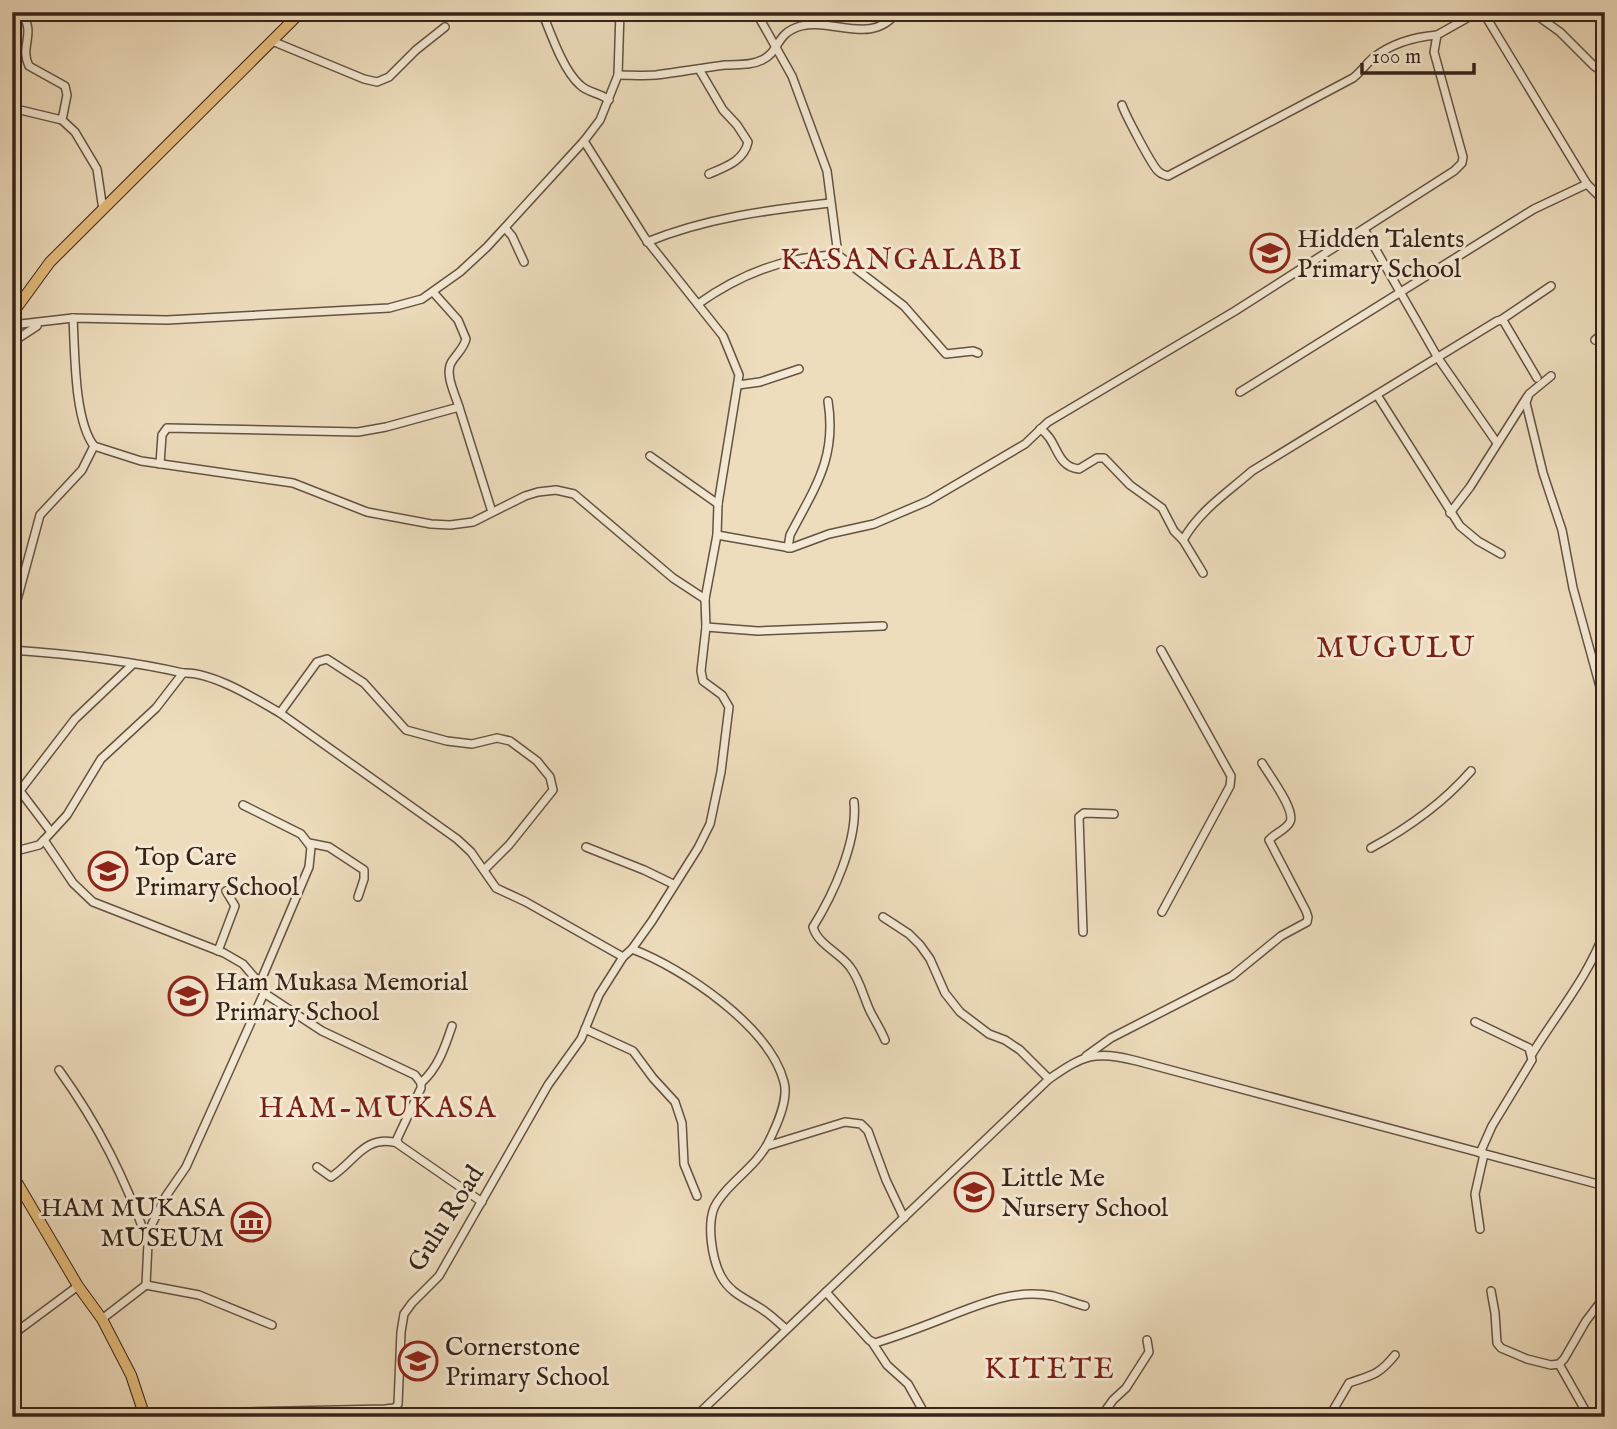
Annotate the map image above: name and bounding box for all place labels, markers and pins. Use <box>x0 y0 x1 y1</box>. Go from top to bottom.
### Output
place label: Hidden Talents Primary School <box>1297 223 1464 286</box>
school or university icon: Hidden Talents Primary School <box>1249 232 1291 274</box>
place label: Top Care Primary School <box>135 841 300 904</box>
school or university icon: Top Care Primary School <box>87 850 129 892</box>
place label: Ham Mukasa Memorial Primary School <box>215 966 469 1029</box>
school or university icon: Ham Mukasa Memorial Primary School <box>167 975 209 1017</box>
place label: Little Me Nursery School <box>1001 1162 1169 1225</box>
school or university icon: Little Me Nursery School <box>953 1171 995 1213</box>
place label: HAM MUKASA MUSEUM <box>40 1192 225 1255</box>
museum icon: HAM MUKASA MUSEUM <box>230 1201 272 1243</box>
place label: Cornerstone Primary School <box>445 1331 610 1394</box>
school or university icon: Cornerstone Primary School <box>397 1340 439 1382</box>

